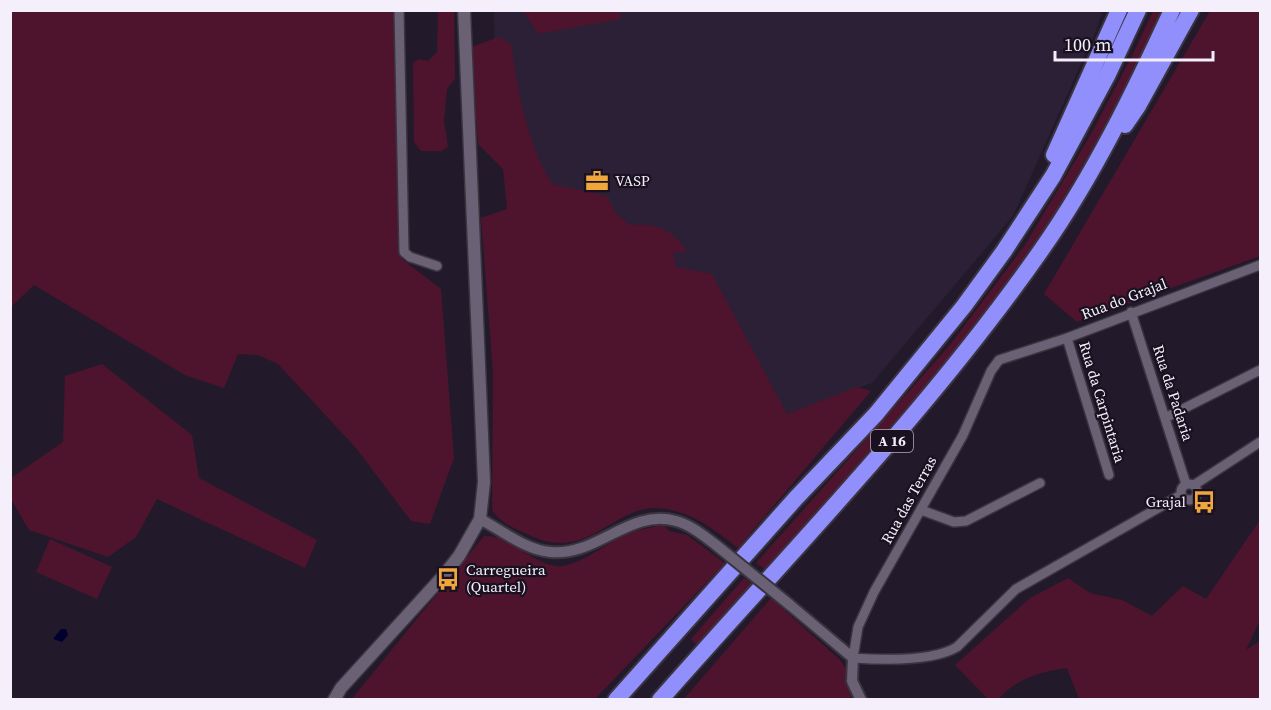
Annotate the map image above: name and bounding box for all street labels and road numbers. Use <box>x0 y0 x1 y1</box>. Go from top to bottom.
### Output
street label: Rua do Grajal <box>1078 272 1170 324</box>
street label: Rua da Carpintaria <box>1074 339 1131 465</box>
street label: Rua da Padaria <box>1148 342 1199 444</box>
road number: A 16 <box>871 430 913 452</box>
street label: Rua das Terras <box>876 452 941 547</box>

